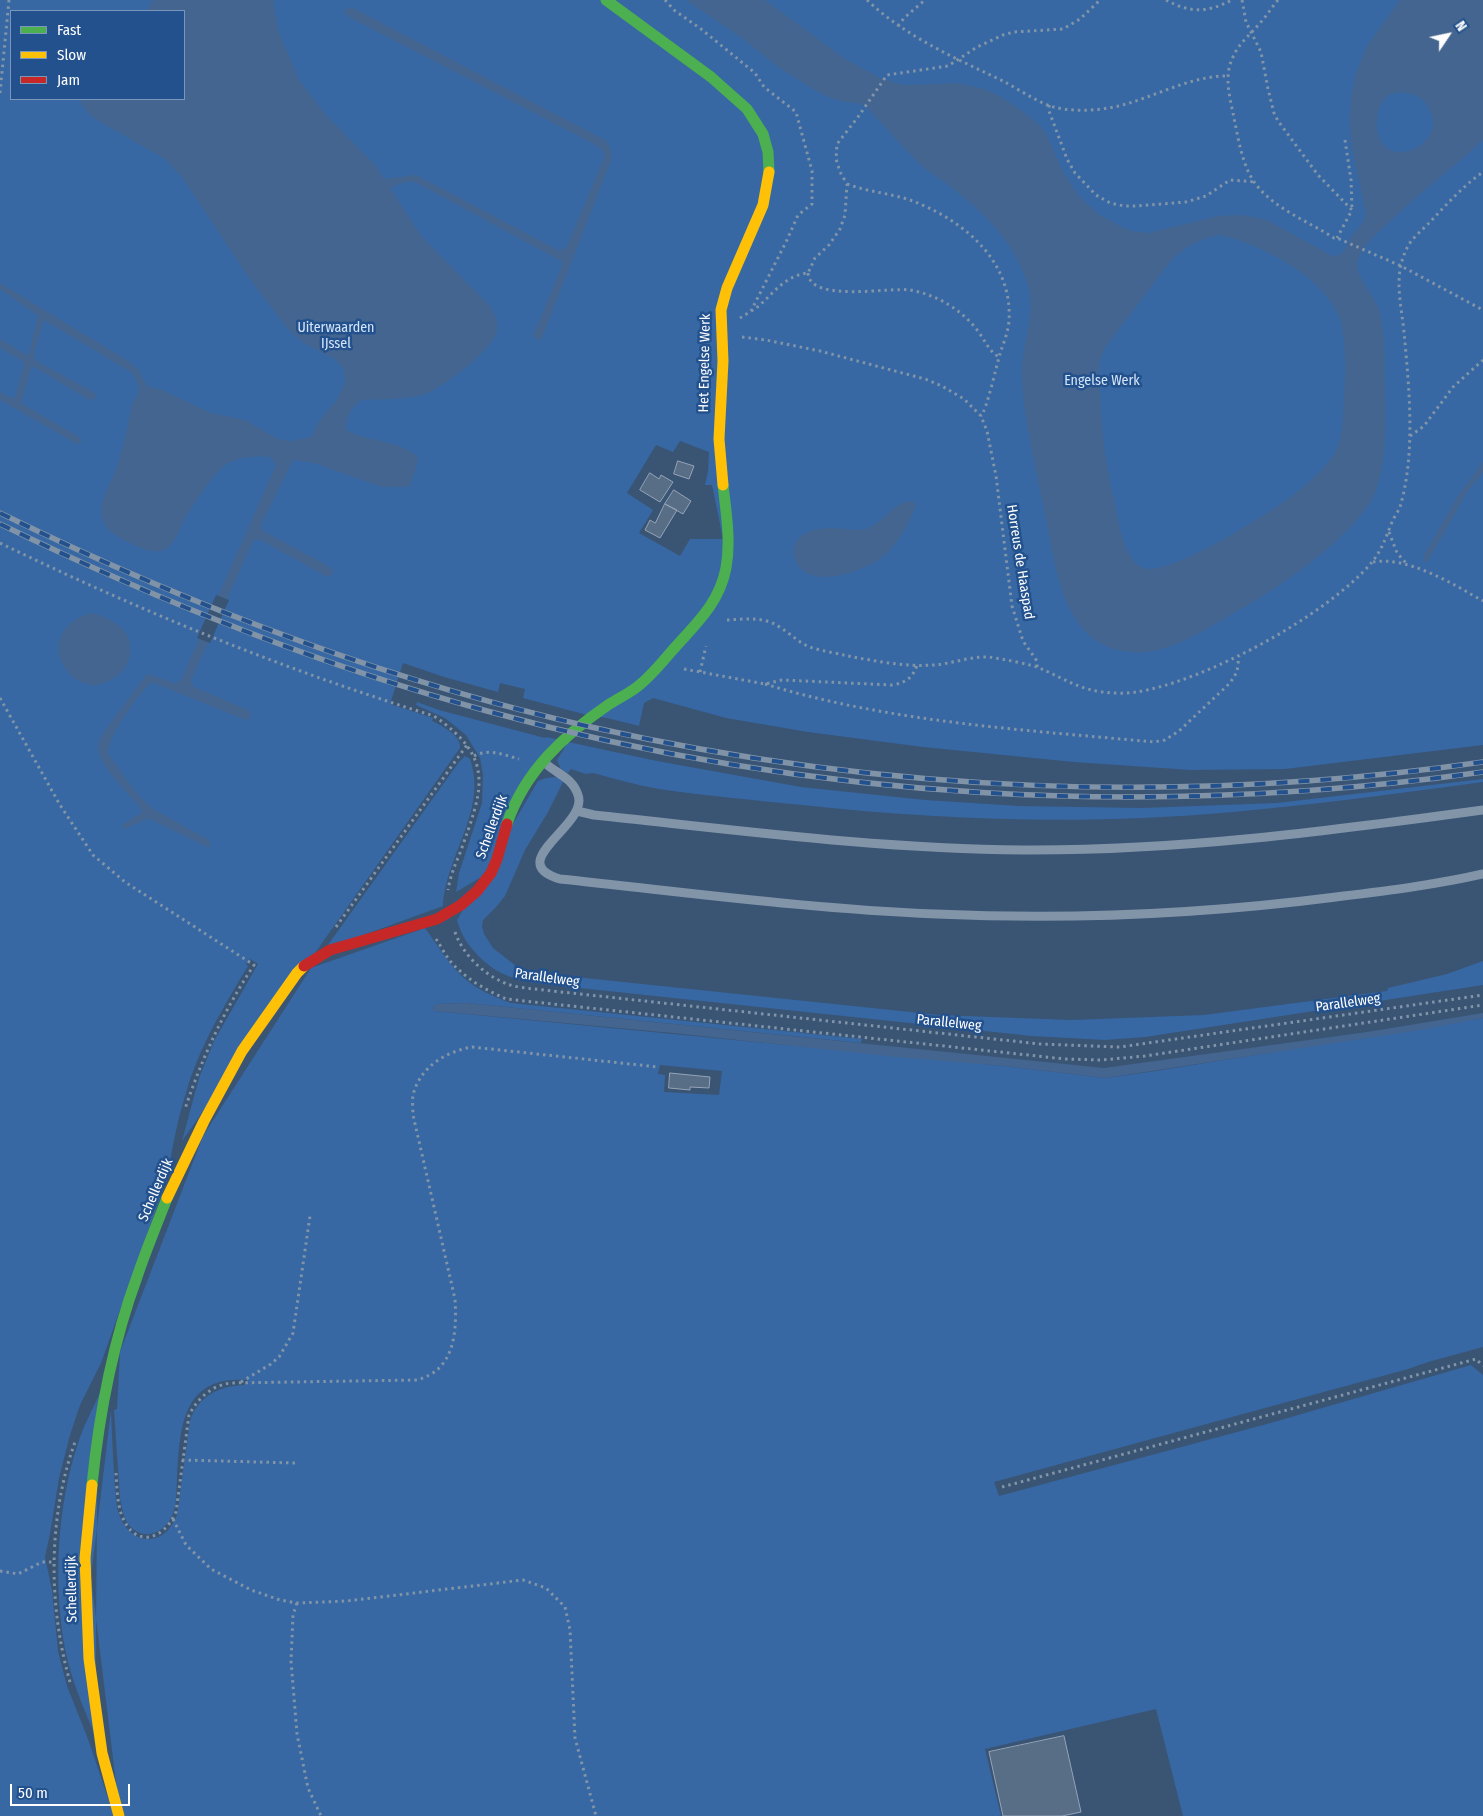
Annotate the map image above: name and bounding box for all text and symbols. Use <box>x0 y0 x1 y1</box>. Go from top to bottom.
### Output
legend <box>10 10 185 100</box>
north arrow <box>1423 10 1473 60</box>
text: N <box>1451 18 1470 35</box>
text: Fast <box>57 21 81 39</box>
text: Slow <box>57 46 86 64</box>
text: Jam <box>57 71 80 89</box>
street label: Het Engelse Werk <box>696 313 714 413</box>
park label: Uiterwaarden IJssel <box>298 320 374 352</box>
park label: Engelse Werk <box>1064 373 1140 389</box>
street label: Horreus de Haaspad <box>1003 503 1037 621</box>
street label: Schellerdijk <box>473 793 511 861</box>
street label: Parallelweg <box>514 965 580 991</box>
street label: Parallelweg <box>1315 990 1381 1016</box>
street label: Parallelweg <box>916 1011 982 1035</box>
street label: Schellerdijk <box>135 1156 177 1224</box>
street label: Schellerdijk <box>63 1555 81 1623</box>
scale bar <box>12 1774 132 1806</box>
text: 50 m <box>18 1784 48 1802</box>

